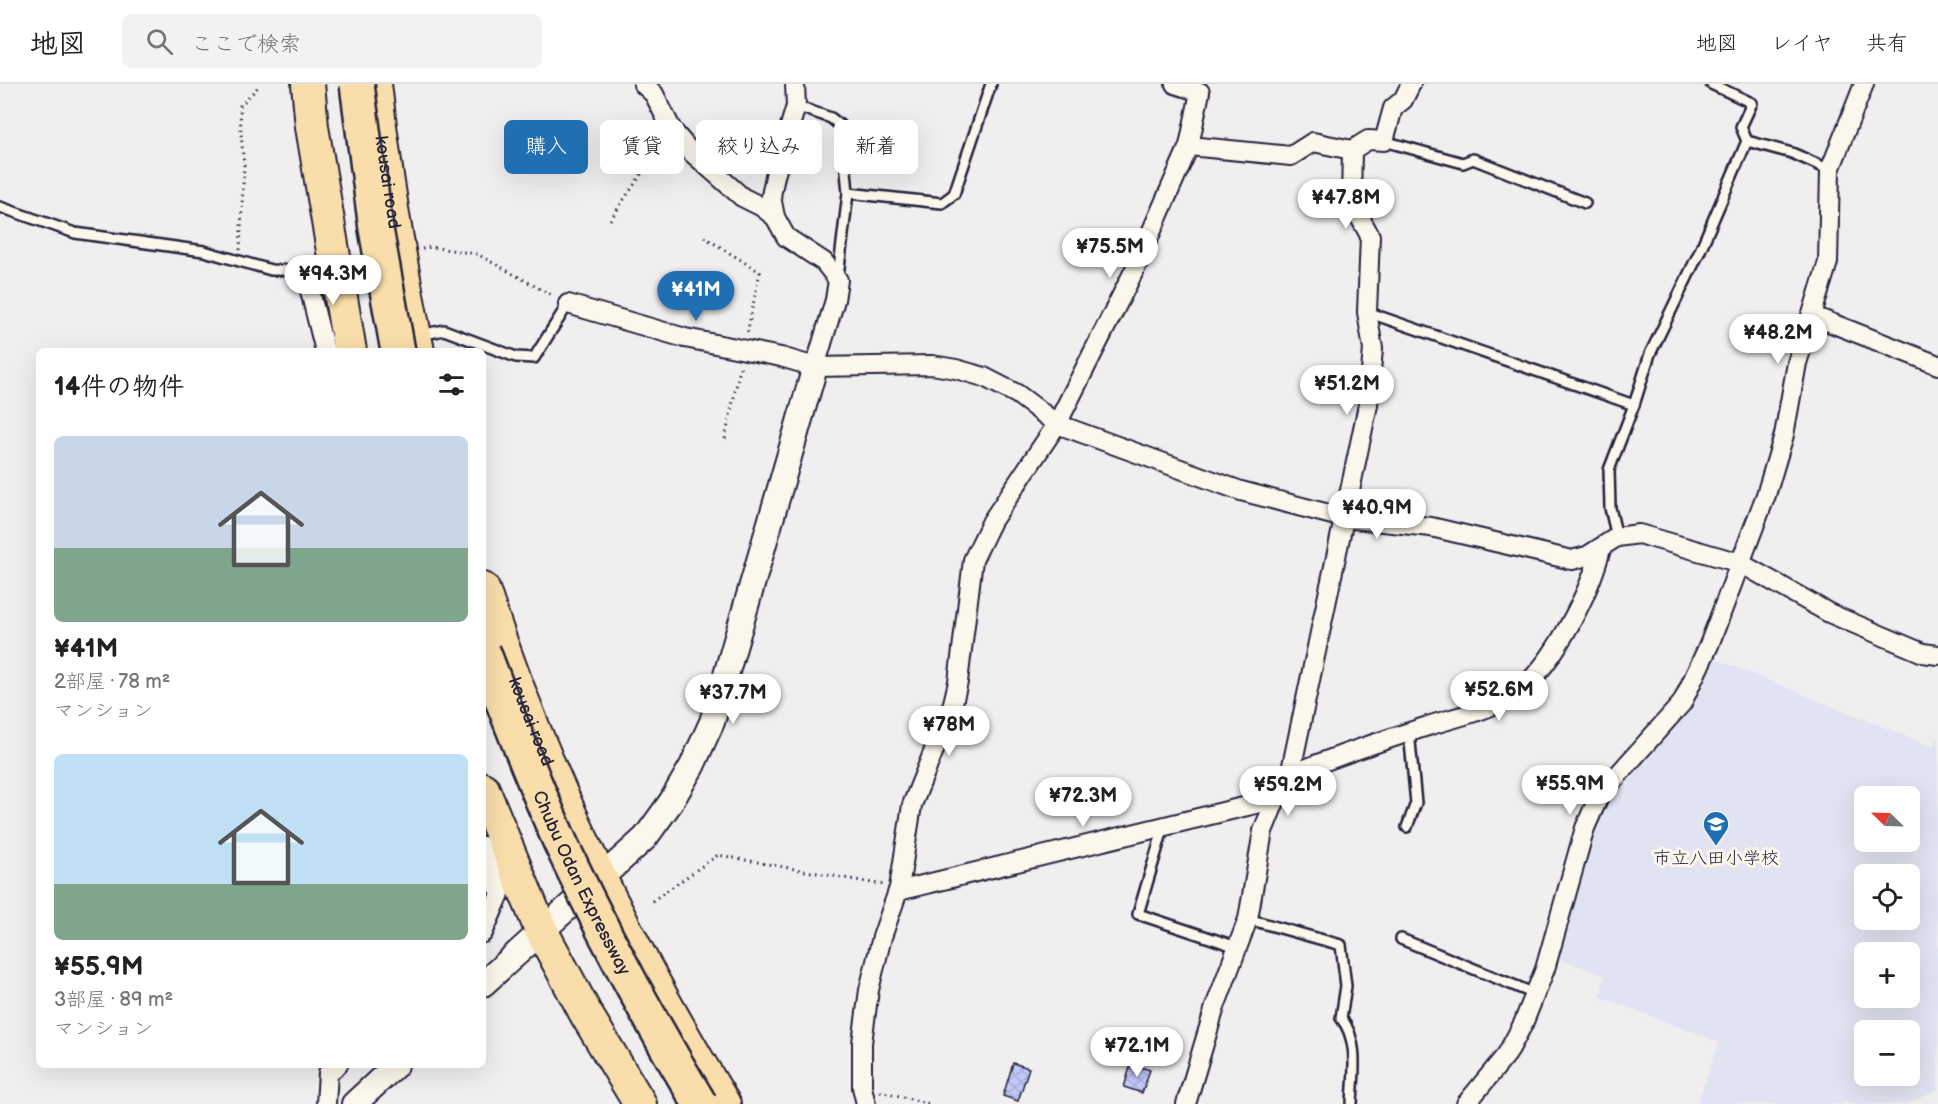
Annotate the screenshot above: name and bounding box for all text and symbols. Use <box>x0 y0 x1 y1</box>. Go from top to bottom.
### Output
search box <box>122 14 542 68</box>
icon: search <box>143 25 176 58</box>
text: 地図 <box>30 28 86 61</box>
text: ここで検索 <box>191 31 301 58</box>
text: 地図 <box>1696 31 1738 56</box>
text: レイヤ <box>1771 31 1833 56</box>
text: 共有 <box>1866 31 1908 56</box>
chip: 購入 <box>504 120 588 174</box>
chip: 賃貸 <box>600 120 684 174</box>
chip: 絞り込み <box>696 120 822 174</box>
chip: 新着 <box>834 120 918 174</box>
street label: kousai road <box>371 134 406 230</box>
pin: ¥47.8M <box>1297 179 1395 230</box>
text: ¥47.8M <box>1312 186 1380 210</box>
pin: ¥75.5M <box>1061 228 1159 279</box>
text: ¥75.5M <box>1076 235 1144 259</box>
pin: ¥94.3M <box>284 255 382 306</box>
text: ¥94.3M <box>298 262 368 286</box>
pin: ¥41M <box>660 271 732 322</box>
text: ¥41M <box>671 278 721 302</box>
pin: ¥48.2M <box>1729 314 1827 365</box>
text: ¥48.2M <box>1743 321 1813 345</box>
pin: ¥51.2M <box>1298 365 1396 416</box>
icon: filters <box>435 368 468 401</box>
text: 14件の物件 <box>54 372 184 403</box>
text: ¥51.2M <box>1314 372 1380 396</box>
icon: home <box>207 475 315 583</box>
pin: ¥40.9M <box>1328 489 1426 540</box>
text: ¥40.9M <box>1342 496 1412 520</box>
text: ¥41M <box>54 634 118 665</box>
text: 2部屋 · 78 m² <box>54 670 170 694</box>
pin: ¥52.6M <box>1450 671 1548 722</box>
street label: kousai road <box>504 674 559 769</box>
pin: ¥37.7M <box>684 674 782 725</box>
text: ¥52.6M <box>1464 678 1534 702</box>
text: ¥37.7M <box>699 681 767 705</box>
text: マンション <box>54 699 153 723</box>
pin: ¥78M <box>913 706 985 757</box>
text: ¥78M <box>923 713 975 737</box>
pin: ¥55.9M <box>1521 765 1619 816</box>
pin: ¥59.2M <box>1239 766 1337 817</box>
text: ¥55.9M <box>1536 772 1604 796</box>
text: ¥59.2M <box>1253 773 1323 797</box>
pin: ¥72.3M <box>1034 777 1132 828</box>
text: ¥72.3M <box>1049 784 1117 808</box>
north arrow <box>1854 786 1920 852</box>
map controls <box>1854 786 1920 1086</box>
street label: Chubu Odan Expressway <box>529 787 636 979</box>
icon: home <box>207 793 315 901</box>
school or university icon: 市立八田小学校 <box>1701 809 1731 847</box>
place label: 市立八田小学校 <box>1653 848 1779 869</box>
button: locate <box>1854 864 1920 930</box>
button: + <box>1854 942 1920 1008</box>
text: ¥55.9M <box>54 952 143 983</box>
text: 3部屋 · 89 m² <box>54 988 173 1012</box>
text: マンション <box>54 1017 153 1041</box>
button: − <box>1854 1020 1920 1086</box>
pin: ¥72.1M <box>1088 1027 1186 1078</box>
text: ¥72.1M <box>1104 1034 1170 1058</box>

